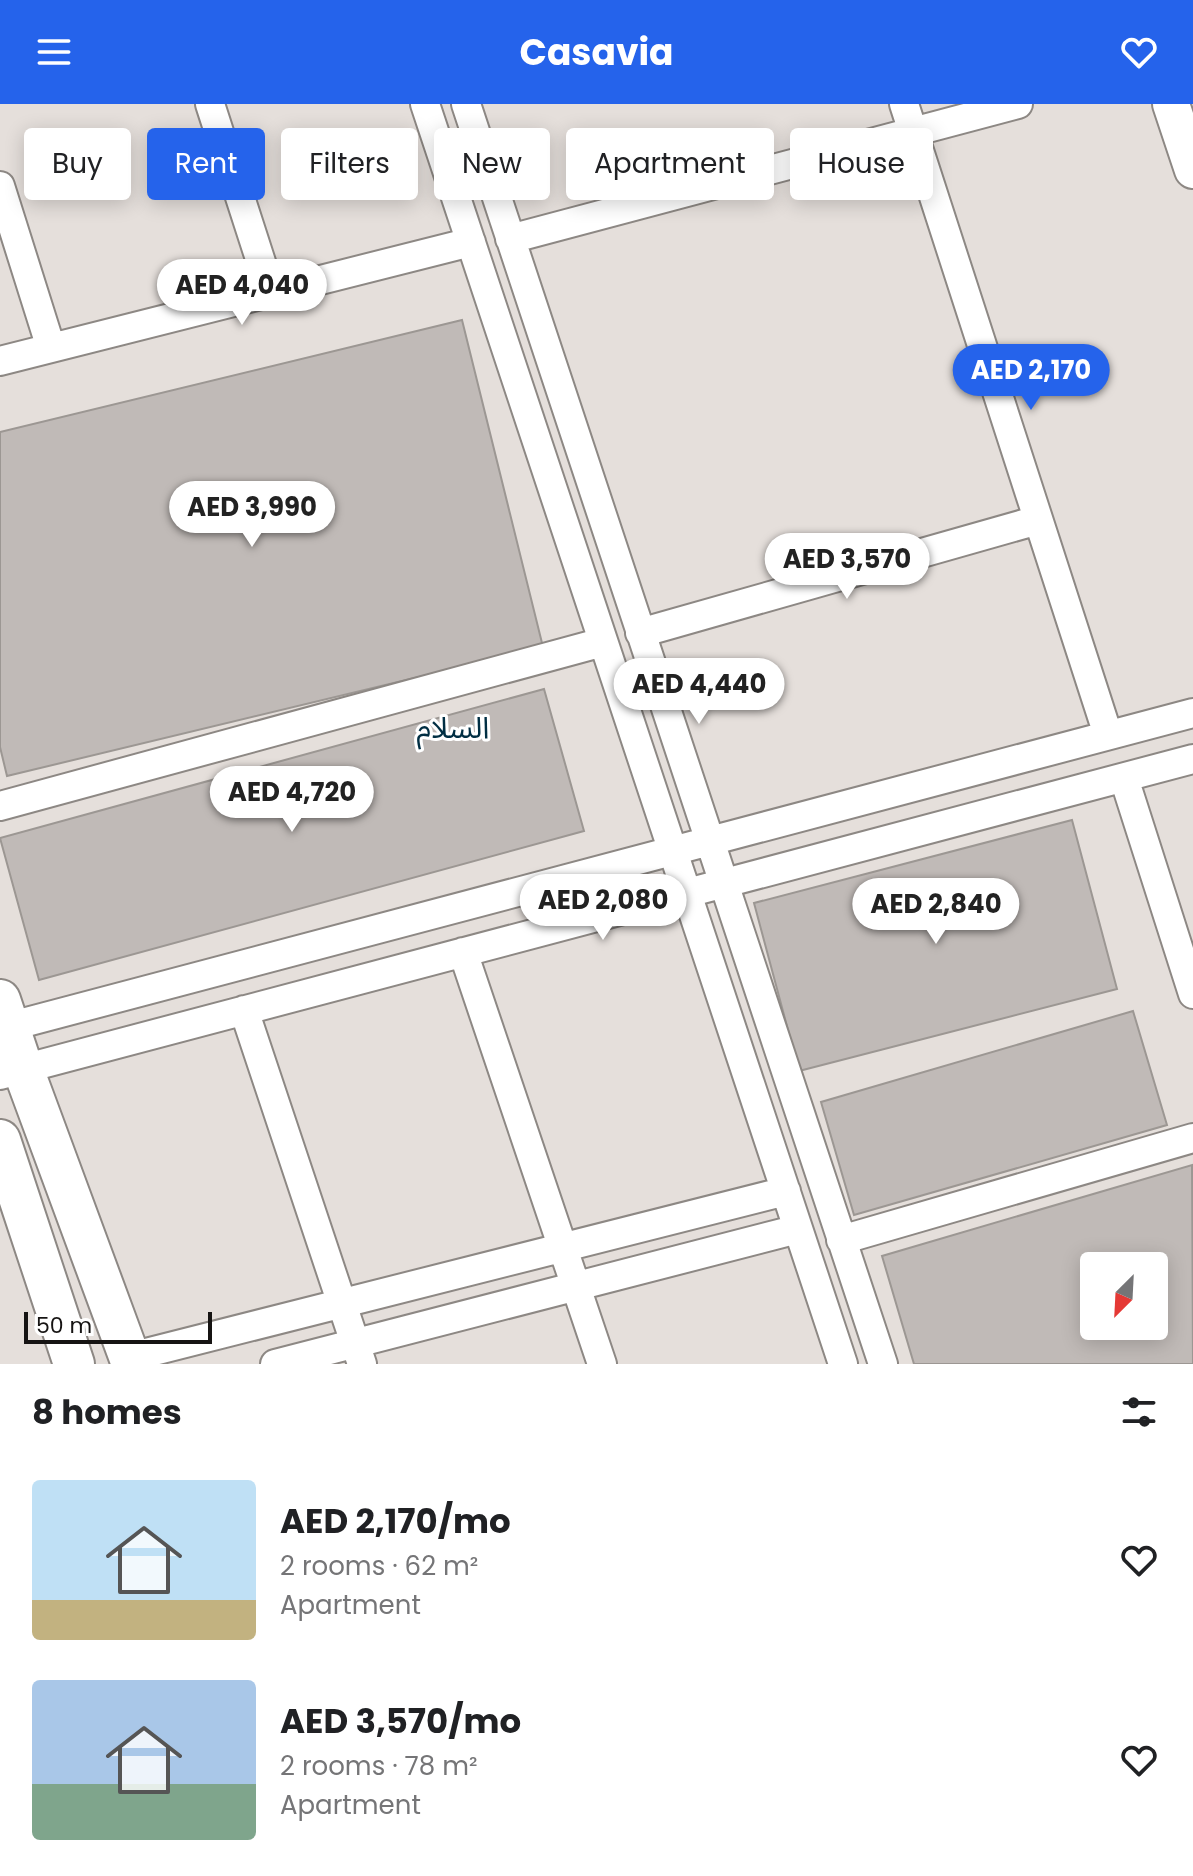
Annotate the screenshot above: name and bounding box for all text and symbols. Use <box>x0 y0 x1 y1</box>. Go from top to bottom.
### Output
text: Casavia <box>519 27 674 78</box>
icon: menu <box>32 30 76 74</box>
icon: heart <box>1117 30 1161 74</box>
chip: Buy <box>24 128 131 200</box>
chip: Rent <box>147 128 265 200</box>
chip: Filters <box>281 128 418 200</box>
chip: New <box>434 128 550 200</box>
chip: Apartment <box>566 128 774 200</box>
chip: House <box>790 128 933 200</box>
pin: AED 4,040 <box>150 259 334 327</box>
text: AED 4,040 <box>175 267 309 303</box>
pin: AED 2,170 <box>939 344 1123 412</box>
text: AED 2,170 <box>971 352 1091 388</box>
pin: AED 3,990 <box>160 481 344 549</box>
text: AED 3,990 <box>187 489 317 525</box>
pin: AED 3,570 <box>755 533 939 601</box>
text: AED 3,570 <box>783 541 911 577</box>
pin: AED 4,440 <box>607 658 791 726</box>
text: AED 4,440 <box>632 666 766 702</box>
district label: السلام <box>417 706 489 750</box>
pin: AED 4,720 <box>200 766 384 834</box>
text: AED 4,720 <box>228 774 356 810</box>
pin: AED 2,080 <box>511 874 695 942</box>
pin: AED 2,840 <box>844 878 1028 946</box>
text: AED 2,080 <box>538 882 668 918</box>
text: AED 2,840 <box>870 886 1002 922</box>
north arrow <box>1080 1252 1168 1340</box>
map controls <box>1080 1252 1168 1340</box>
scale bar <box>24 1308 212 1344</box>
text: 50 m <box>36 1310 92 1341</box>
text: 8 homes <box>32 1388 182 1436</box>
icon: filters <box>1117 1390 1161 1434</box>
text: AED 2,170/mo <box>280 1497 511 1545</box>
icon: home <box>96 1512 192 1608</box>
icon: heart <box>1117 1538 1161 1582</box>
text: 2 rooms · 62 m² <box>280 1548 478 1584</box>
text: Apartment <box>280 1587 421 1623</box>
text: AED 3,570/mo <box>280 1697 521 1745</box>
icon: home <box>96 1712 192 1808</box>
icon: heart <box>1117 1738 1161 1782</box>
text: 2 rooms · 78 m² <box>280 1748 478 1784</box>
text: Apartment <box>280 1787 421 1823</box>

